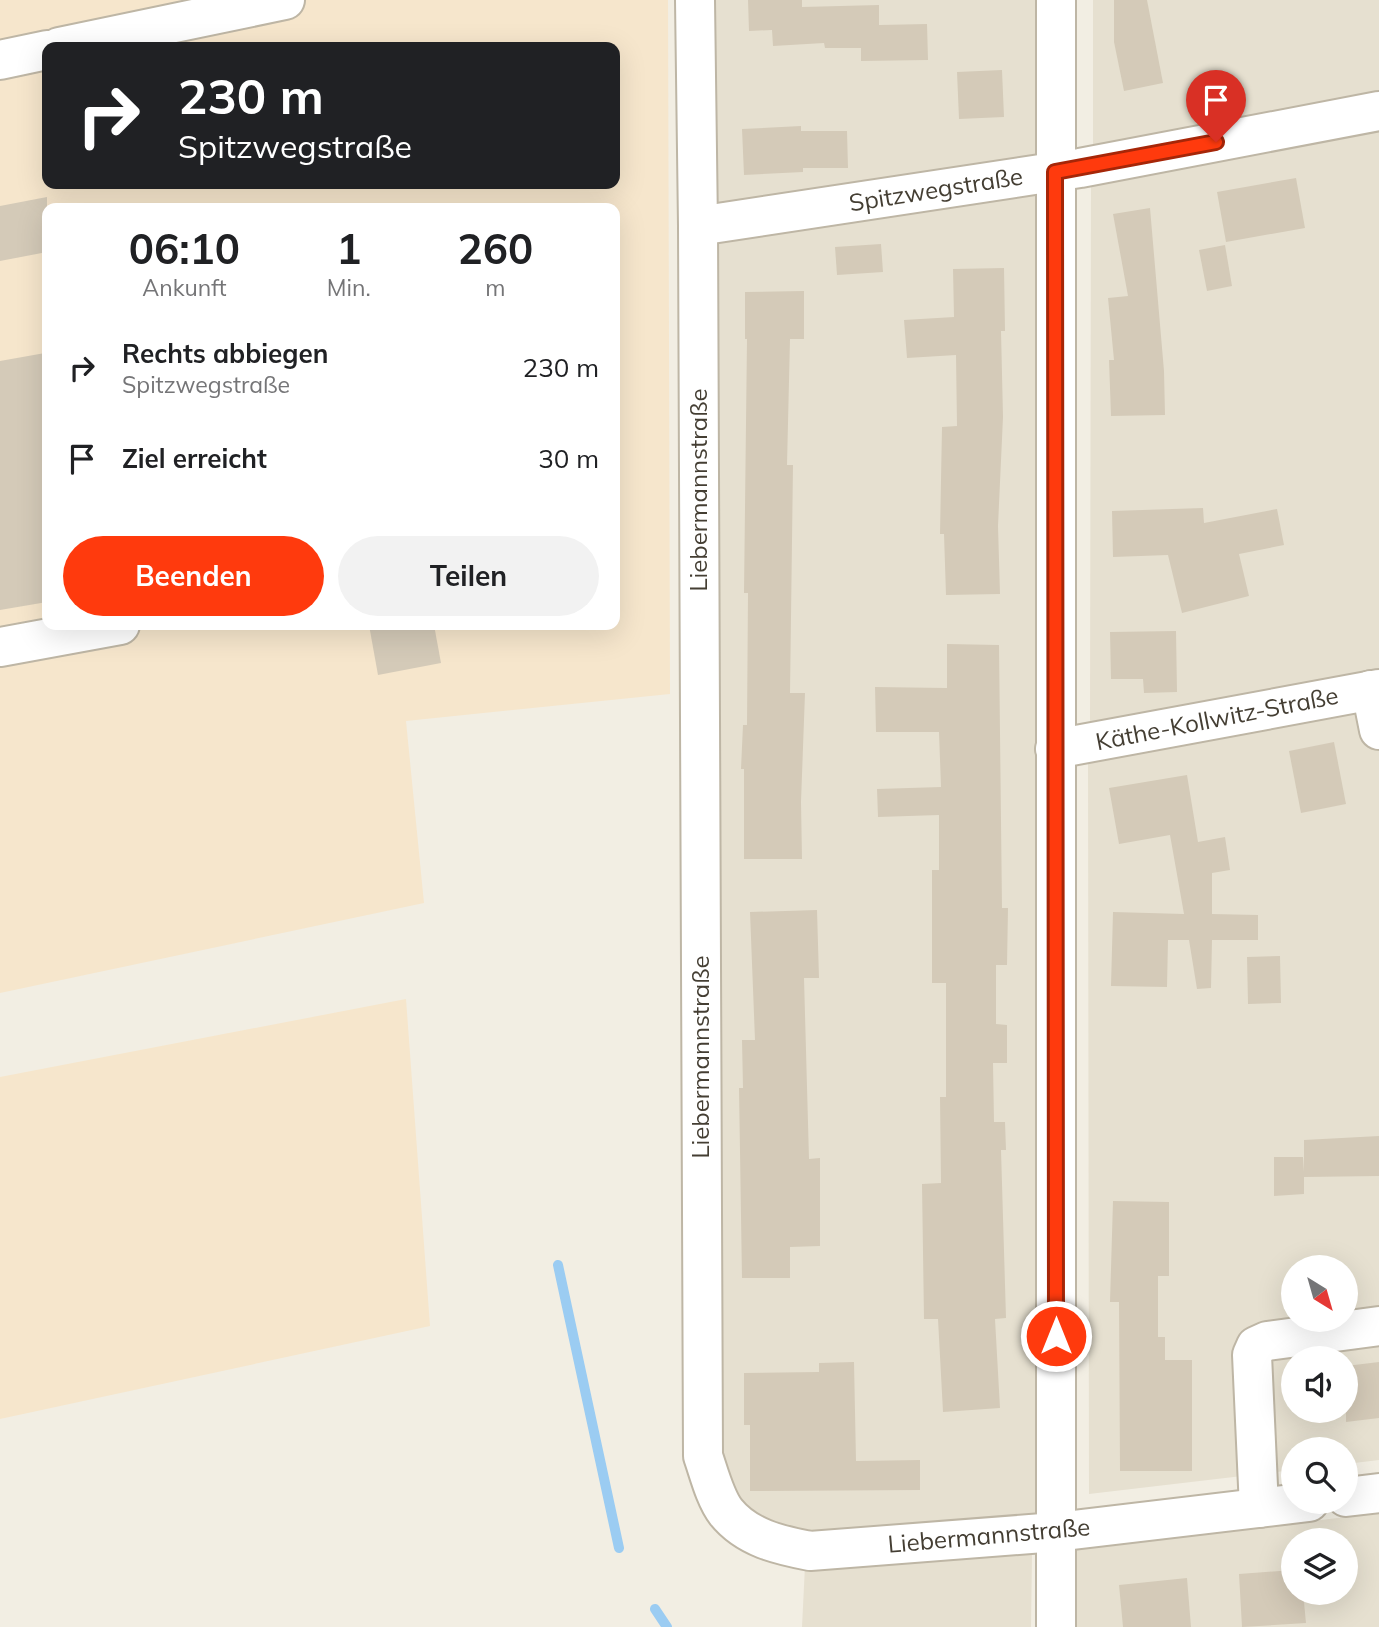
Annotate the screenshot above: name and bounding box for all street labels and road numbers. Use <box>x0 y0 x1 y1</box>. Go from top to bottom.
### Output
street label: Spitzwegstraße <box>847 160 1025 218</box>
street label: Liebermannstraße <box>683 388 713 592</box>
street label: Käthe-Kollwitz-Straße <box>1093 680 1341 756</box>
street label: Liebermannstraße <box>685 955 715 1159</box>
street label: Liebermannstraße <box>886 1511 1091 1559</box>

